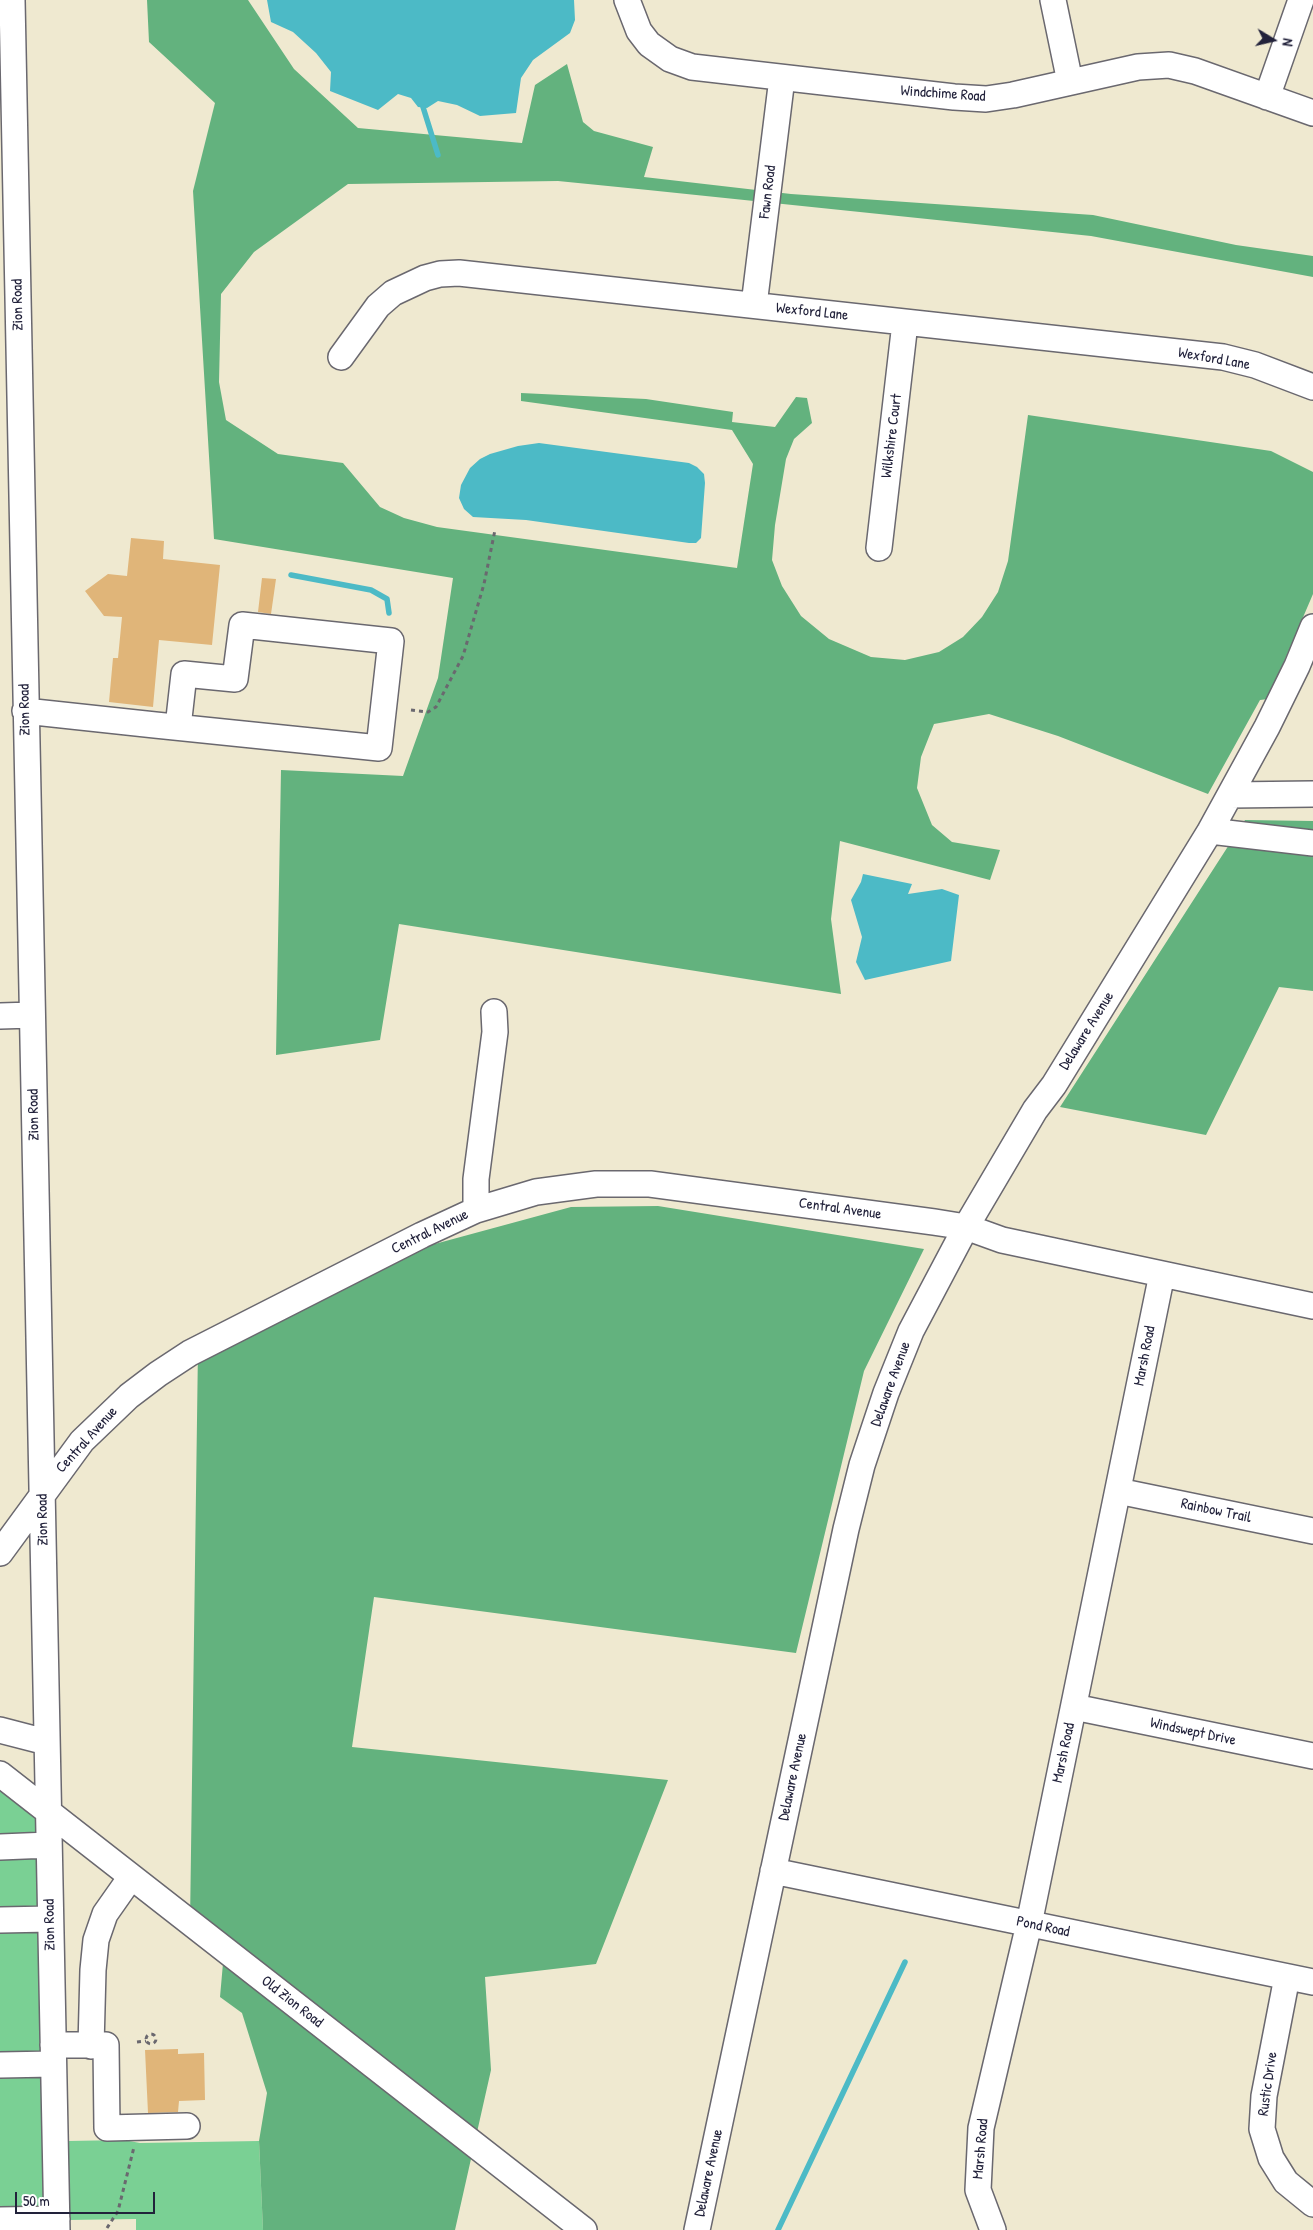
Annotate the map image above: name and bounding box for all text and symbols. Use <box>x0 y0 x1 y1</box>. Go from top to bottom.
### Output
north arrow <box>1248 15 1298 65</box>
text: N <box>1278 37 1298 48</box>
street label: Windchime Road <box>900 82 986 106</box>
street label: Fawn Road <box>756 164 780 220</box>
street label: Zion Road <box>9 279 27 331</box>
street label: Wexford Lane <box>775 299 849 325</box>
street label: Wexford Lane <box>1177 344 1251 374</box>
street label: Wilkshire Court <box>878 393 906 479</box>
street label: Zion Road <box>16 684 34 736</box>
street label: Delaware Avenue <box>1056 988 1118 1074</box>
street label: Zion Road <box>25 1089 43 1141</box>
street label: Central Avenue <box>798 1194 882 1224</box>
street label: Central Avenue <box>389 1206 471 1258</box>
street label: Marsh Road <box>1130 1324 1160 1388</box>
street label: Delaware Avenue <box>867 1339 915 1429</box>
street label: Central Avenue <box>52 1403 122 1477</box>
street label: Zion Road <box>34 1494 52 1546</box>
street label: Rainbow Trail <box>1179 1495 1253 1527</box>
street label: Windswept Drive <box>1148 1714 1238 1750</box>
street label: Marsh Road <box>1049 1721 1079 1785</box>
street label: Delaware Avenue <box>775 1732 811 1822</box>
street label: Zion Road <box>41 1899 59 1951</box>
street label: Pond Road <box>1015 1913 1071 1941</box>
street label: Old Zion Road <box>258 1972 326 2032</box>
street label: Rustic Drive <box>1255 2051 1281 2117</box>
street label: Marsh Road <box>969 2118 993 2180</box>
street label: Delaware Avenue <box>691 2128 727 2218</box>
scale bar <box>18 2182 158 2214</box>
text: 50 m <box>23 2190 50 2211</box>

